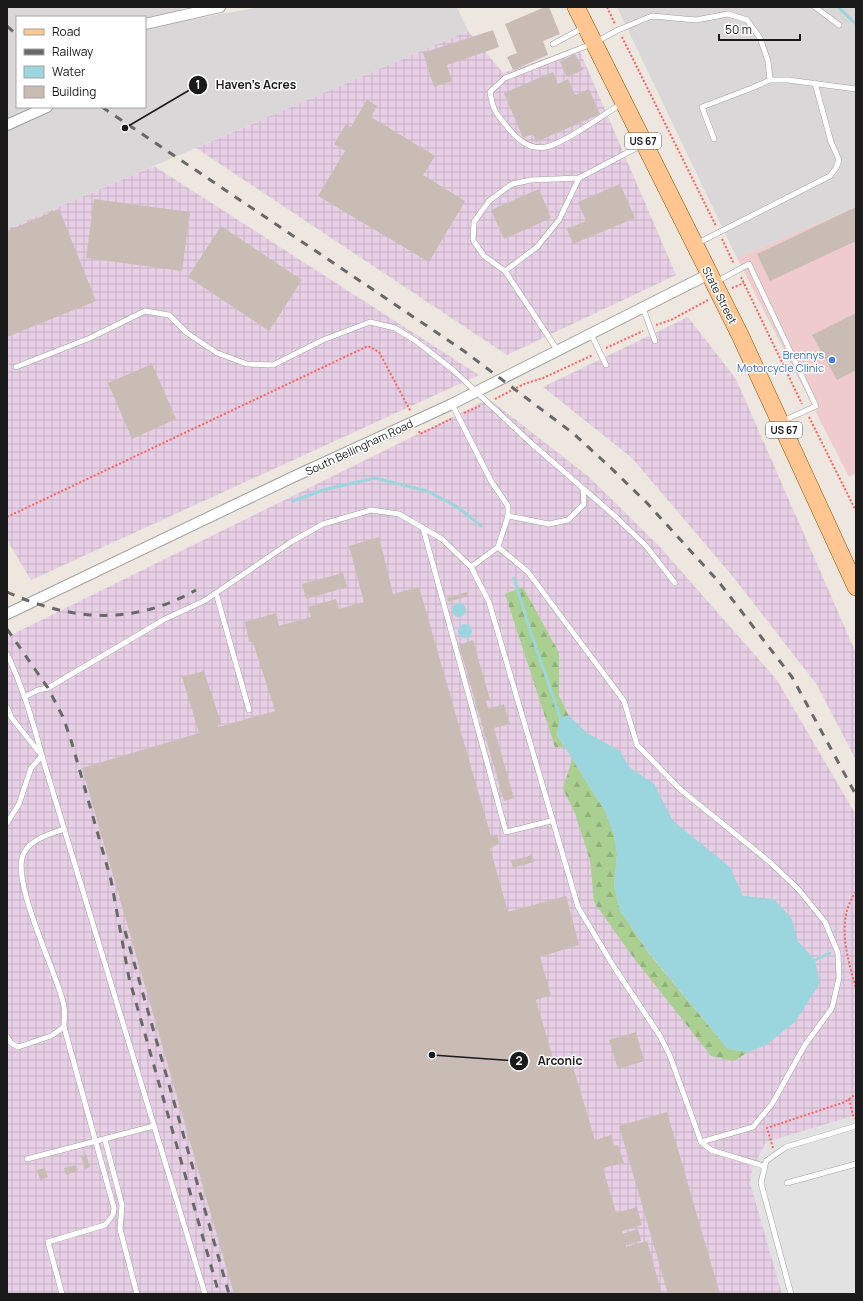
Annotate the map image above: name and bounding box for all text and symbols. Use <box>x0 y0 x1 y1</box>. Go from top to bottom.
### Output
legend <box>16 16 146 108</box>
scale bar <box>719 16 800 42</box>
text: 50 m <box>725 21 752 38</box>
text: Road <box>52 23 80 40</box>
text: Railway <box>52 43 94 60</box>
text: Water <box>52 63 86 80</box>
callout: Haven's Acres <box>188 73 304 97</box>
text: 1 <box>195 76 201 93</box>
text: Haven's Acres <box>216 76 297 93</box>
text: Building <box>52 83 96 100</box>
road number: US 67 <box>625 133 661 149</box>
street label: State Street <box>699 264 741 326</box>
place label: Brennys Motorcycle Clinic <box>737 347 824 375</box>
marker: Brennys Motorcycle Clinic <box>827 355 837 365</box>
street label: South Bellingham Road <box>303 415 415 479</box>
road number: US 67 <box>766 422 802 438</box>
callout: Arconic <box>509 1049 590 1073</box>
text: 2 <box>515 1052 523 1069</box>
text: Arconic <box>538 1052 582 1069</box>

